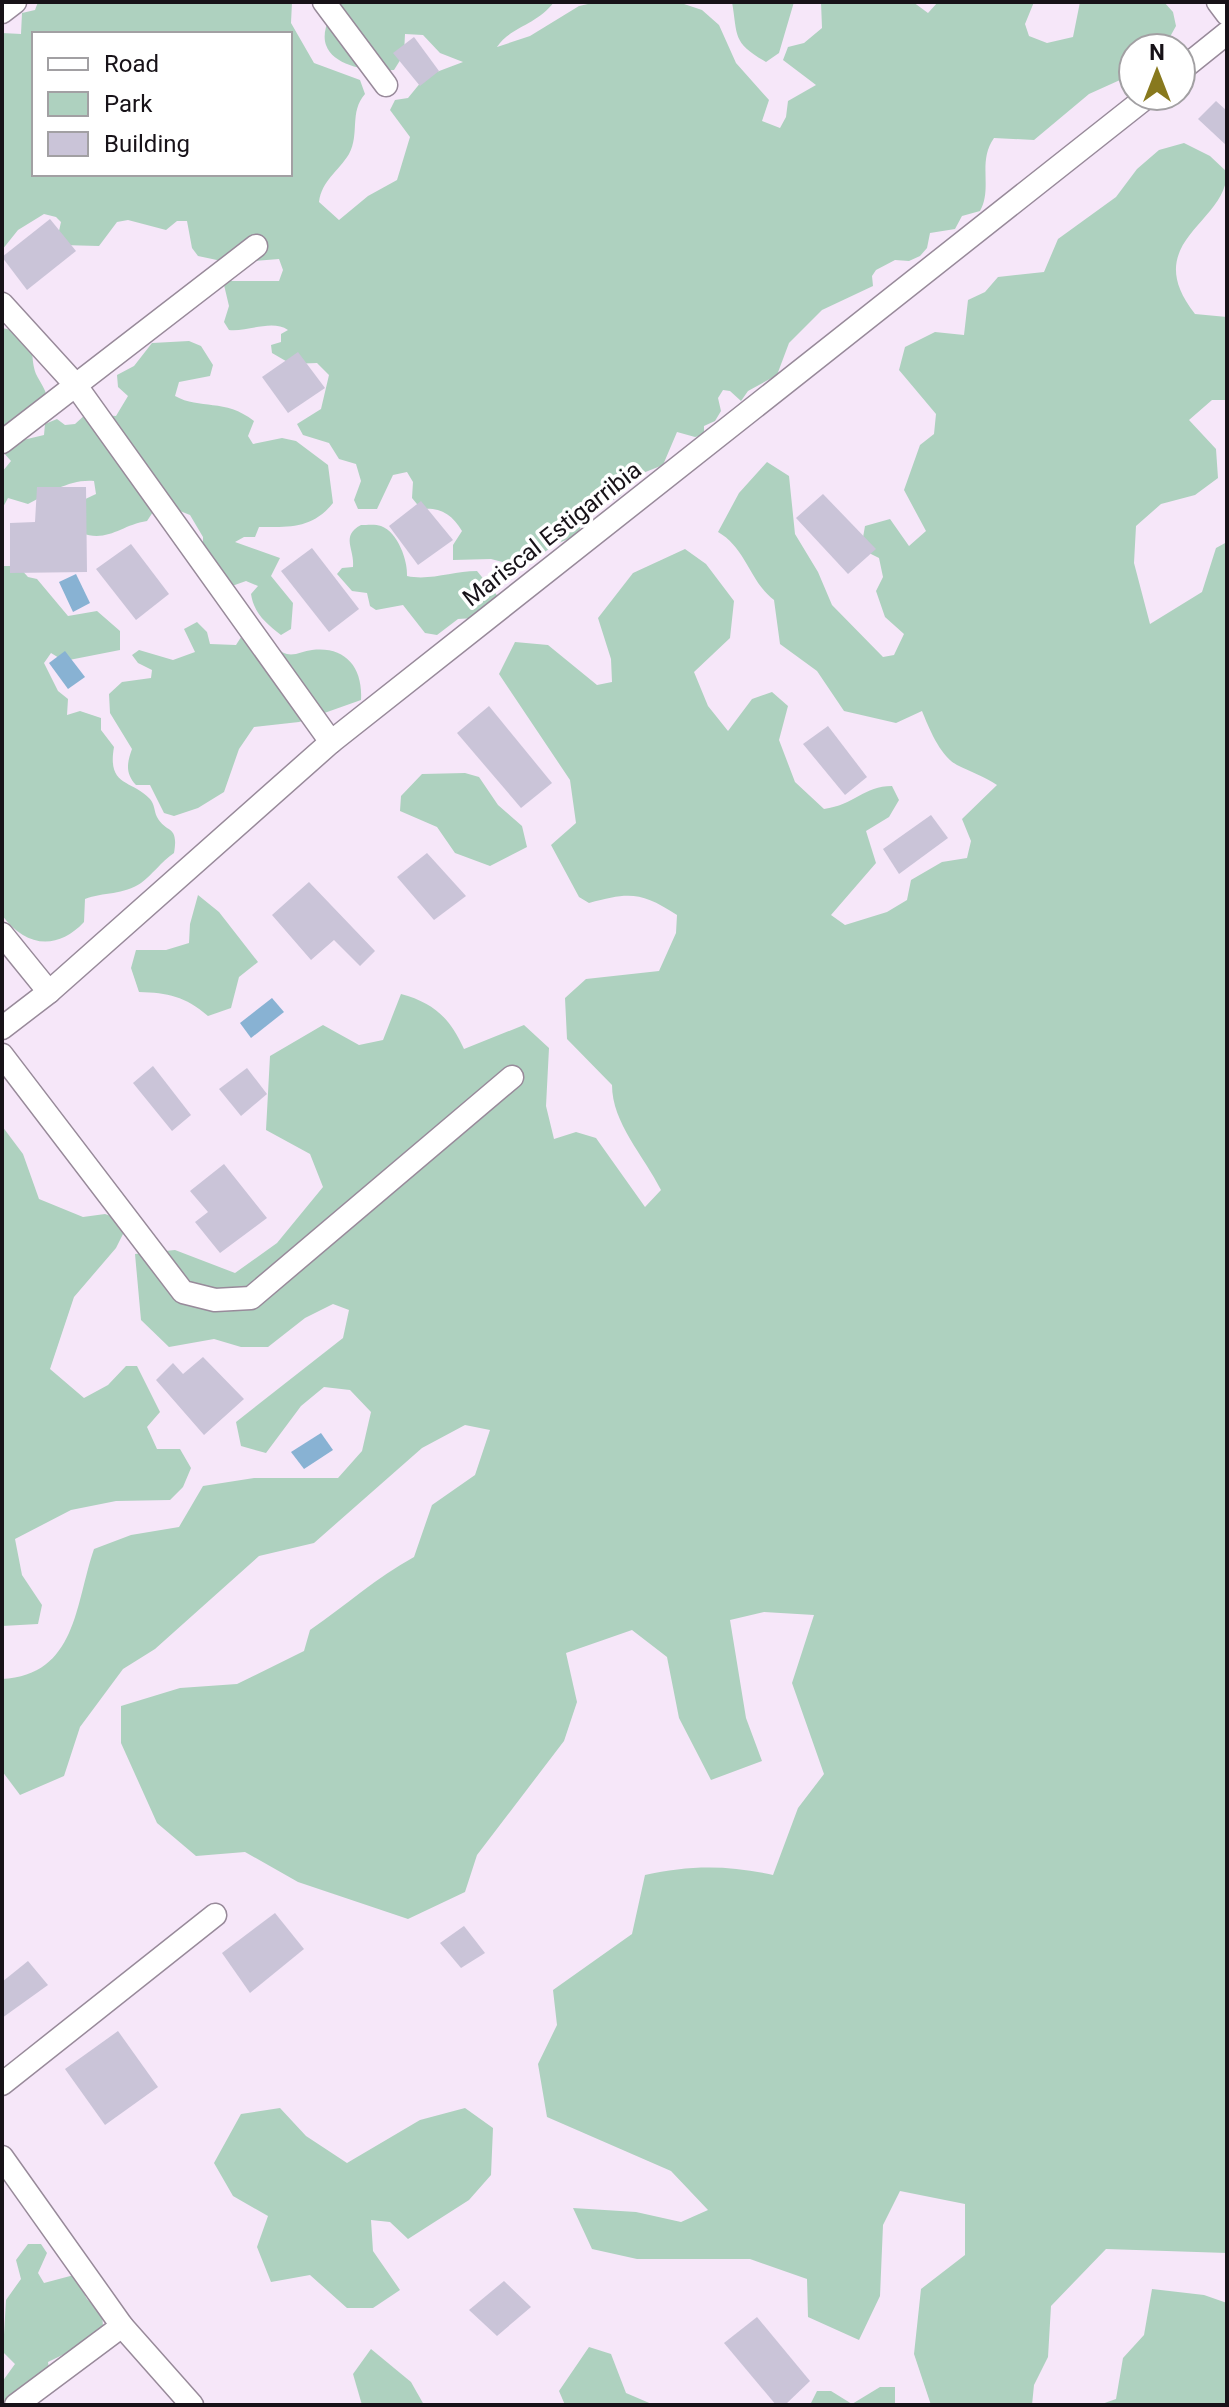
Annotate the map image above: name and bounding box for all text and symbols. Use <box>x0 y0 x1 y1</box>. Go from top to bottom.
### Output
legend <box>32 32 292 176</box>
north arrow <box>1117 32 1197 112</box>
text: N <box>1149 40 1165 65</box>
text: Road <box>104 50 159 78</box>
text: Park <box>104 90 153 118</box>
text: Building <box>104 130 190 158</box>
street label: Mariscal Estigarribia <box>457 456 647 612</box>

